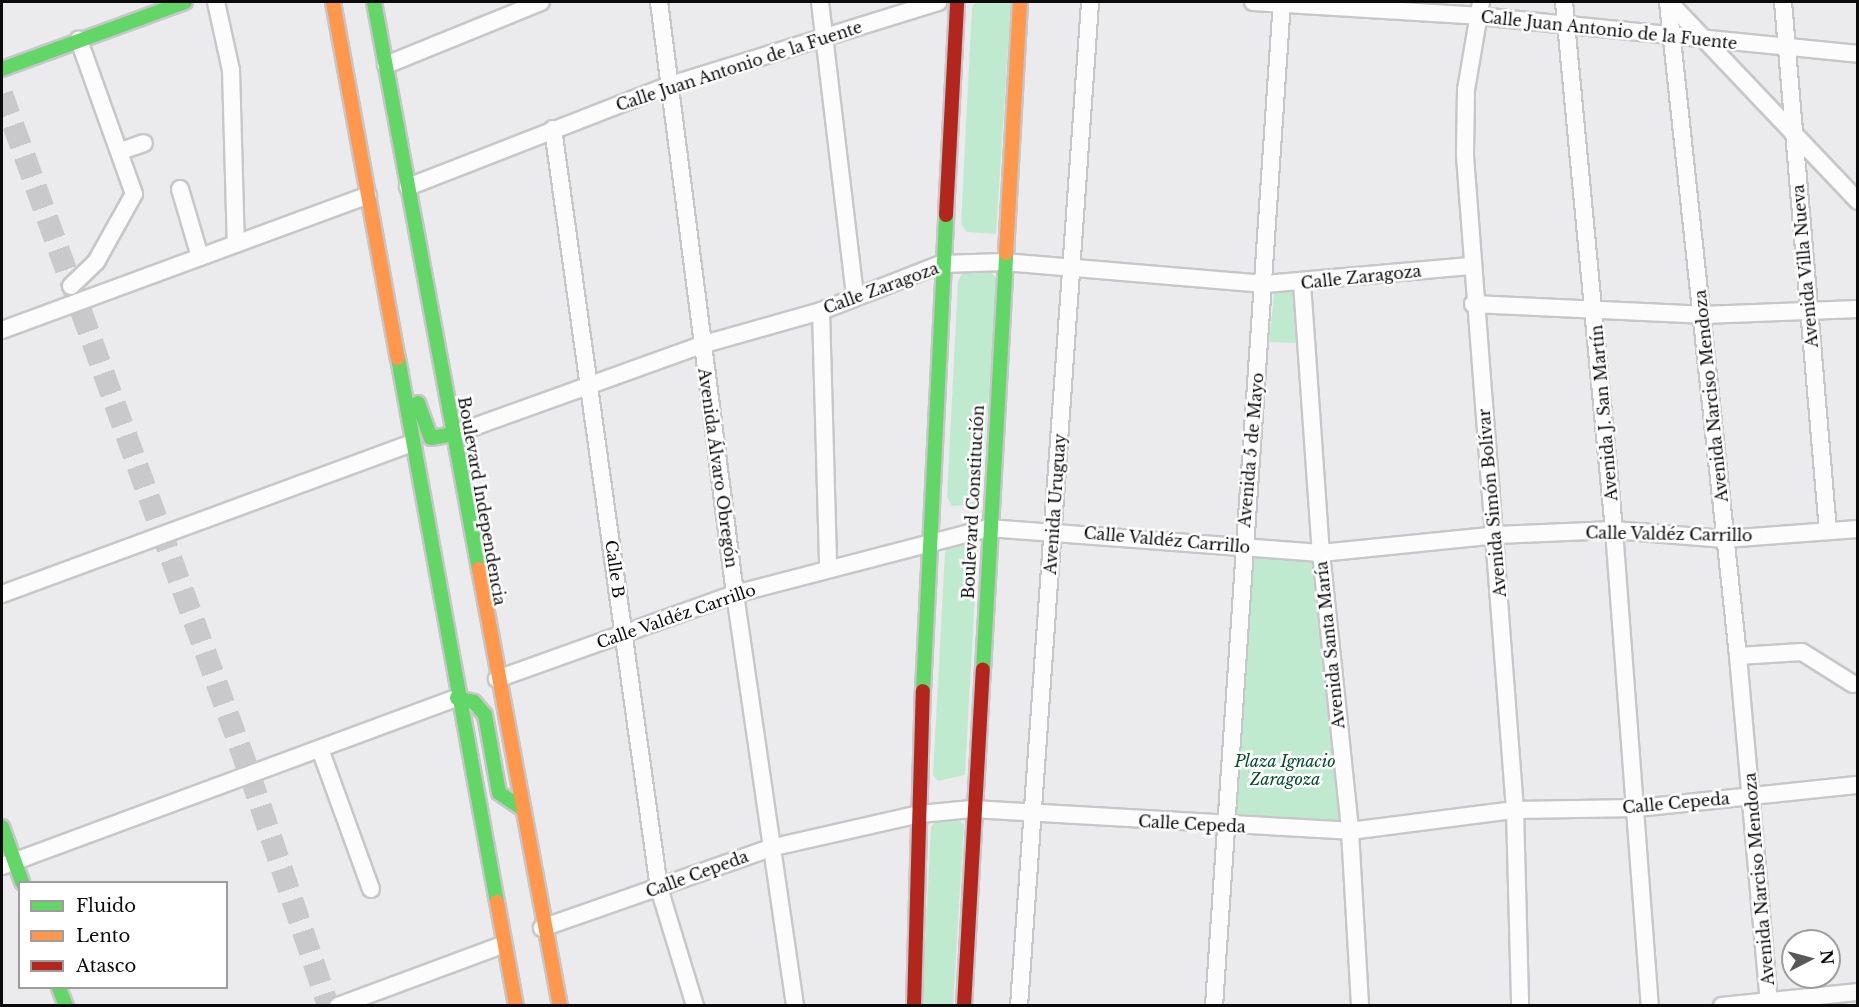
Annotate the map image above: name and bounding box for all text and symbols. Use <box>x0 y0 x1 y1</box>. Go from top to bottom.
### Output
street label: Calle Juan Antonio de la Fuente <box>1479 7 1739 53</box>
street label: Calle Juan Antonio de la Fuente <box>613 17 865 115</box>
street label: Avenida Villa Nueva <box>1788 183 1822 349</box>
street label: Calle Zaragoza <box>821 258 941 318</box>
street label: Calle Zaragoza <box>1300 261 1422 293</box>
street label: Avenida Narciso Mendoza <box>1690 289 1732 503</box>
street label: Avenida J. San Martín <box>1587 324 1621 502</box>
street label: Avenida Álvaro Obregón <box>694 366 742 570</box>
street label: Avenida 5 de Mayo <box>1235 372 1267 528</box>
street label: Boulevard Independencia <box>454 395 510 607</box>
street label: Boulevard Constitución <box>958 404 988 600</box>
street label: Avenida Simón Bolívar <box>1474 408 1510 598</box>
street label: Avenida Uruguay <box>1040 433 1070 575</box>
street label: Calle Valdéz Carrillo <box>1083 523 1251 557</box>
street label: Calle Valdéz Carrillo <box>1585 523 1753 545</box>
street label: Calle B <box>601 539 629 599</box>
street label: Avenida Santa María <box>1312 560 1348 730</box>
street label: Calle Valdéz Carrillo <box>594 580 758 652</box>
park label: Plaza Ignacio Zaragoza <box>1234 751 1336 789</box>
street label: Avenida Narciso Mendoza <box>1740 772 1778 986</box>
street label: Calle Cepeda <box>1622 789 1730 817</box>
street label: Calle Cepeda <box>1138 812 1246 836</box>
street label: Calle Cepeda <box>643 847 751 901</box>
legend <box>18 881 228 989</box>
text: Fluido <box>76 895 136 917</box>
text: Lento <box>76 925 130 947</box>
north arrow <box>1781 929 1841 989</box>
text: N <box>1816 949 1838 966</box>
text: Atasco <box>76 955 136 977</box>

